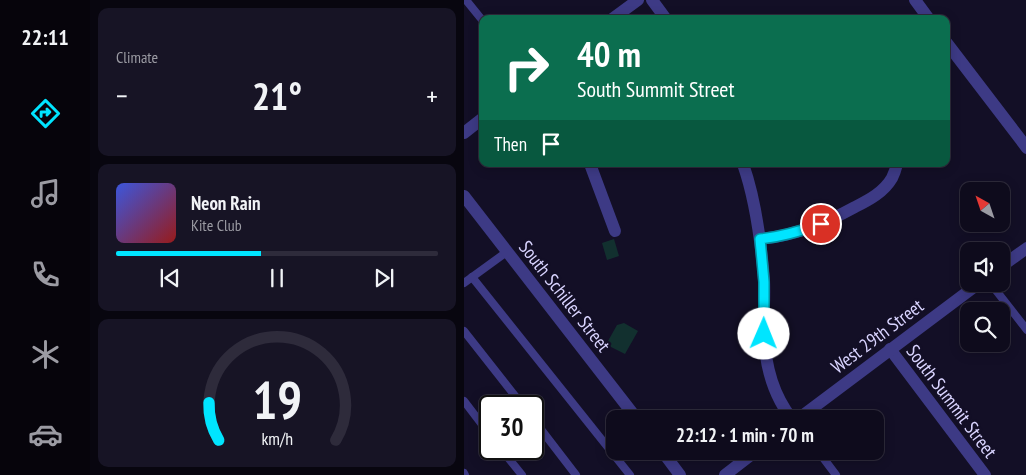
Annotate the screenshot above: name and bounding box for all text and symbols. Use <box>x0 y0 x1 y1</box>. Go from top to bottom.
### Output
text: 22:11 <box>21 23 69 51</box>
text: 40 m <box>577 31 641 77</box>
icon: right <box>494 35 559 100</box>
text: Climate <box>116 47 158 67</box>
text: 21° <box>252 71 302 120</box>
text: South Summit Street <box>577 75 735 103</box>
text: − <box>116 77 128 114</box>
text: + <box>426 77 438 114</box>
icon: directions <box>28 96 63 131</box>
icon: arrive <box>537 130 565 158</box>
text: Then <box>494 132 527 156</box>
icon: music <box>28 176 63 211</box>
north arrow <box>960 182 1010 232</box>
map controls <box>960 182 1010 352</box>
text: Neon Rain <box>191 191 260 215</box>
pin <box>800 203 842 245</box>
icon: arrive <box>807 210 835 238</box>
text: Kite Club <box>191 215 242 235</box>
street label: South Schiller Street <box>514 235 616 357</box>
button: sound <box>960 242 1010 292</box>
icon: phone <box>28 257 63 292</box>
icon: previous <box>156 264 184 292</box>
icon: pause <box>263 264 291 292</box>
icon: next <box>370 264 398 292</box>
street label: West 29th Street <box>826 293 929 379</box>
button: search <box>960 302 1010 352</box>
position arrow <box>737 307 789 359</box>
icon: climate <box>28 337 63 372</box>
street label: South Summit Street <box>901 339 1003 463</box>
text: 19 <box>252 366 302 433</box>
speed limit sign: 30 <box>479 395 544 460</box>
icon: car <box>28 417 63 452</box>
text: 22:12 · 1 min · 70 m <box>676 423 814 447</box>
text: km/h <box>261 427 293 450</box>

